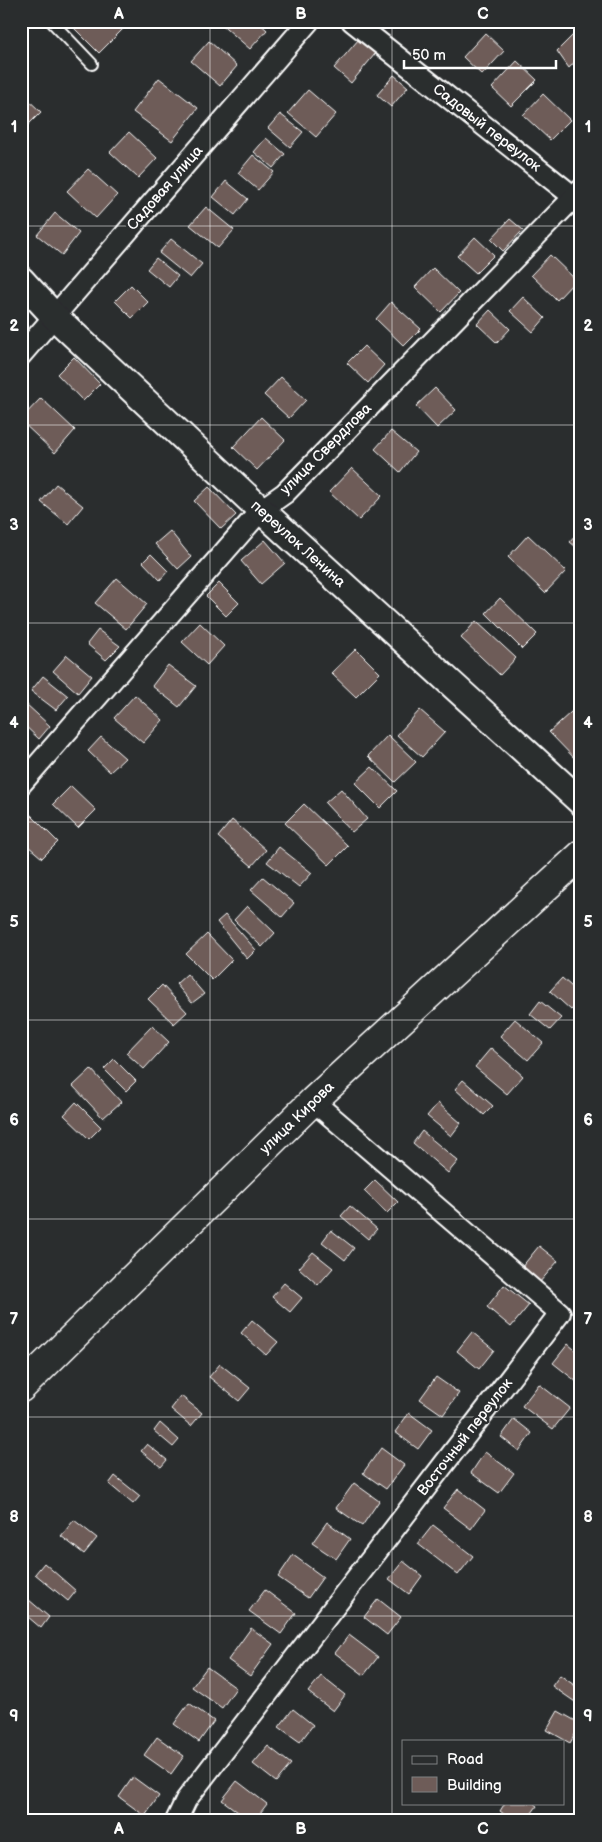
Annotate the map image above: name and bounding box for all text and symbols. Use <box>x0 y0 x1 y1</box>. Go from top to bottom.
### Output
text: A <box>113 5 124 24</box>
text: B <box>295 5 307 24</box>
text: C <box>477 5 489 24</box>
scale bar <box>404 38 557 70</box>
text: 50 m <box>412 46 446 65</box>
street label: Садовый переулок <box>429 80 545 176</box>
text: 1 <box>11 118 17 137</box>
text: 1 <box>585 118 591 137</box>
street label: Садовая улица <box>123 141 207 234</box>
text: 2 <box>9 317 19 336</box>
text: 2 <box>583 317 593 336</box>
street label: улица Свердлова <box>276 399 376 499</box>
street label: переулок Ленина <box>247 496 350 592</box>
text: 3 <box>9 516 19 535</box>
text: 3 <box>583 516 593 535</box>
text: 4 <box>9 714 19 733</box>
text: 4 <box>583 714 593 733</box>
text: 5 <box>9 913 19 932</box>
text: 5 <box>583 913 593 932</box>
street label: улица Кирова <box>256 1078 338 1158</box>
text: 6 <box>9 1111 19 1130</box>
text: 6 <box>583 1111 593 1130</box>
text: 7 <box>10 1310 19 1329</box>
text: 7 <box>584 1310 593 1329</box>
street label: Восточный переулок <box>413 1374 517 1500</box>
text: 8 <box>9 1508 19 1527</box>
text: 8 <box>583 1508 593 1527</box>
text: 9 <box>9 1707 19 1726</box>
text: 9 <box>583 1707 593 1726</box>
legend <box>402 1740 564 1804</box>
text: Road <box>447 1750 483 1769</box>
text: Building <box>447 1776 502 1795</box>
text: A <box>113 1820 124 1839</box>
text: B <box>295 1820 307 1839</box>
text: C <box>477 1820 489 1839</box>

